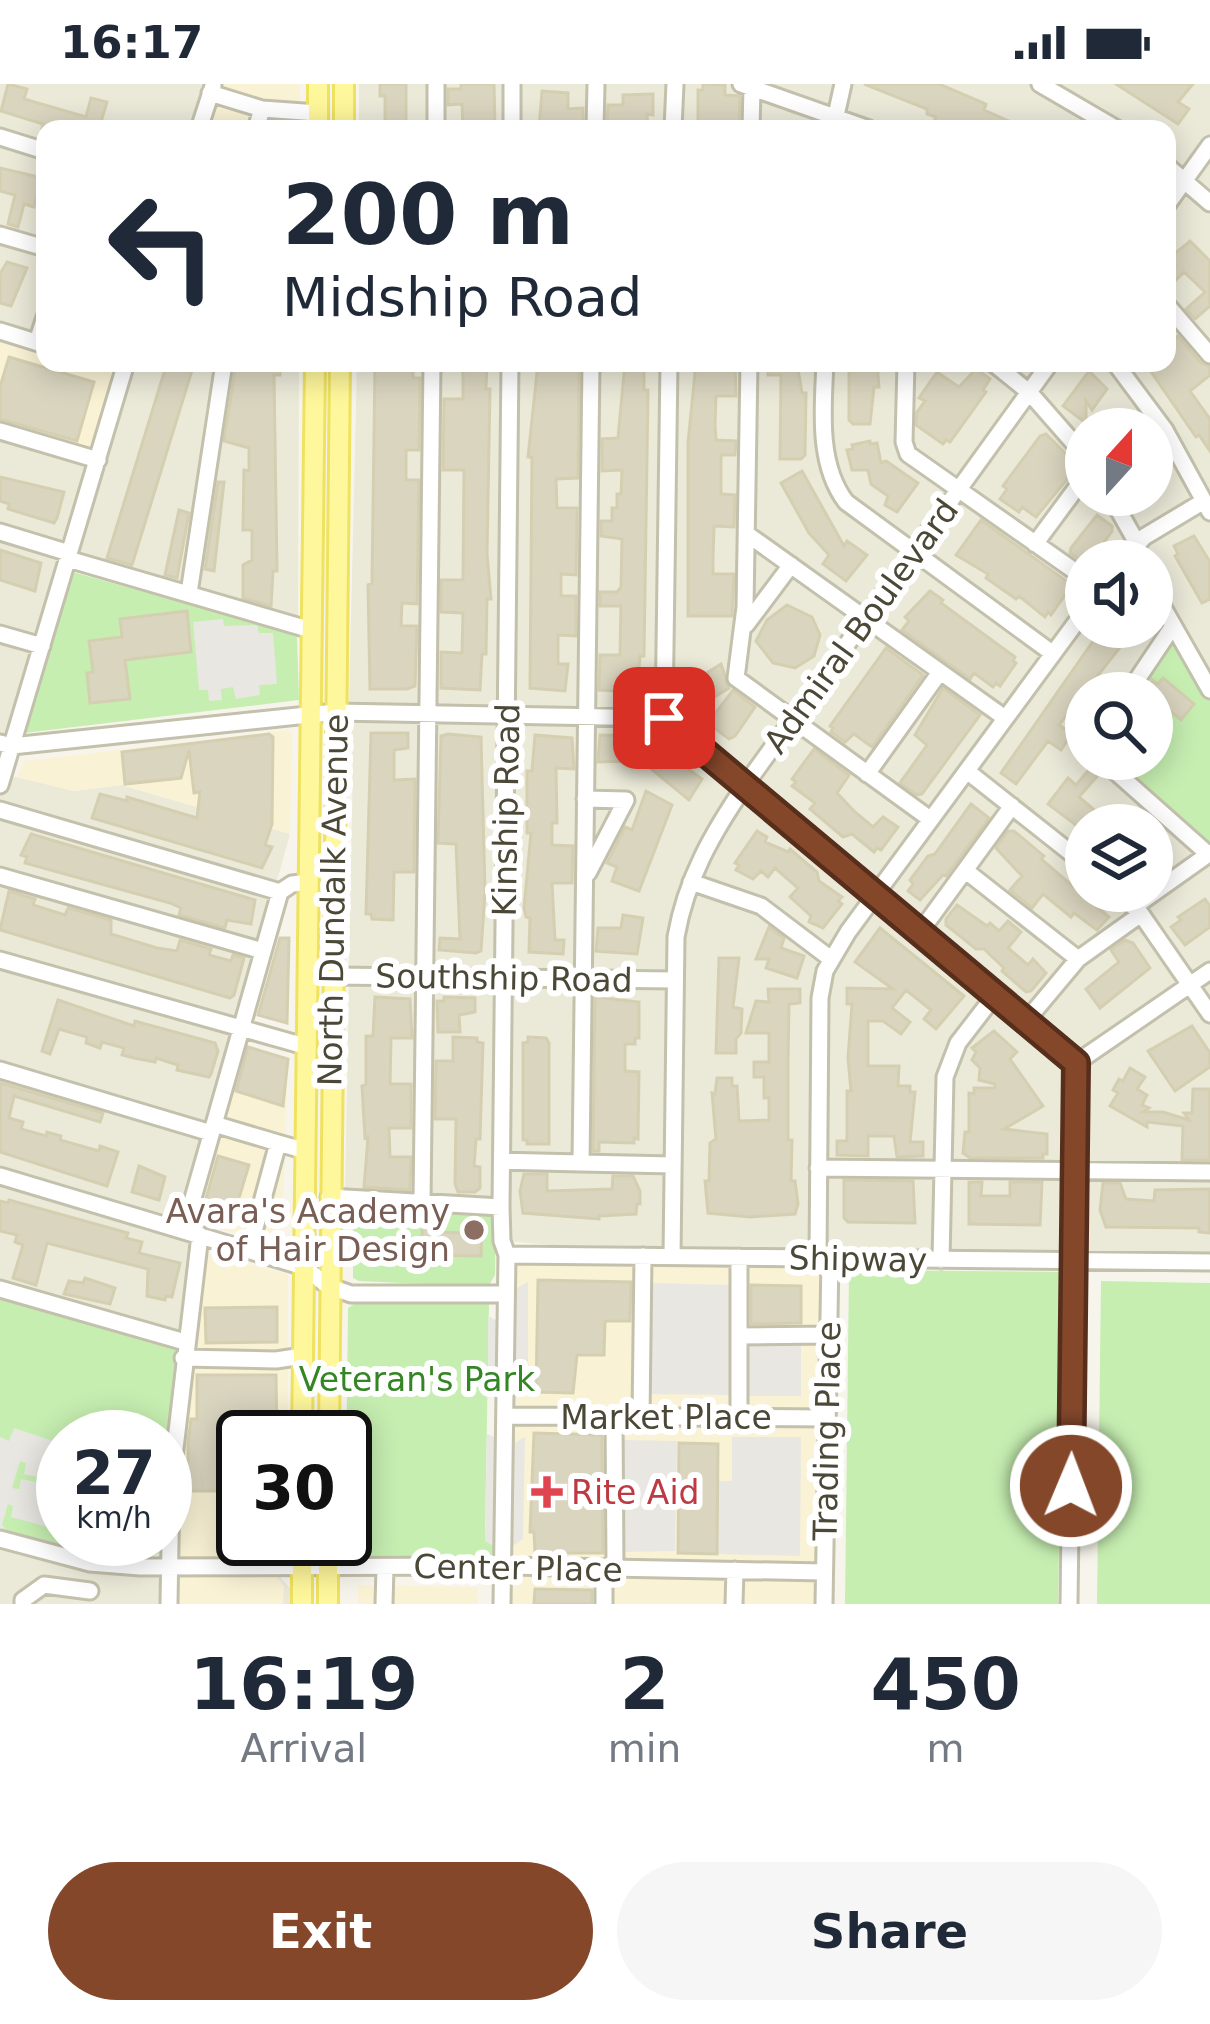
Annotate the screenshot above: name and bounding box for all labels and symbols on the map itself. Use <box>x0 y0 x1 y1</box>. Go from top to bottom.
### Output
north arrow <box>1065 408 1173 516</box>
street label: Admiral Boulevard <box>756 491 966 761</box>
pin <box>613 667 715 769</box>
street label: Kinship Road <box>485 703 527 917</box>
street label: North Dundalk Avenue <box>310 713 356 1087</box>
street label: Southship Road <box>375 956 633 1000</box>
place label: Avara's Academy of Hair Design <box>166 1192 450 1269</box>
marker: Avara's Academy of Hair Design <box>461 1217 487 1243</box>
street label: Shipway <box>788 1238 928 1280</box>
street label: Trading Place <box>806 1321 848 1542</box>
park label: Veteran's Park <box>299 1360 536 1399</box>
street label: Market Place <box>560 1398 772 1437</box>
speed limit sign: 30 <box>216 1410 372 1566</box>
position arrow <box>1008 1423 1134 1549</box>
place label: Rite Aid <box>571 1473 700 1512</box>
marker: Rite Aid <box>534 1479 560 1505</box>
street label: Center Place <box>413 1547 623 1589</box>

